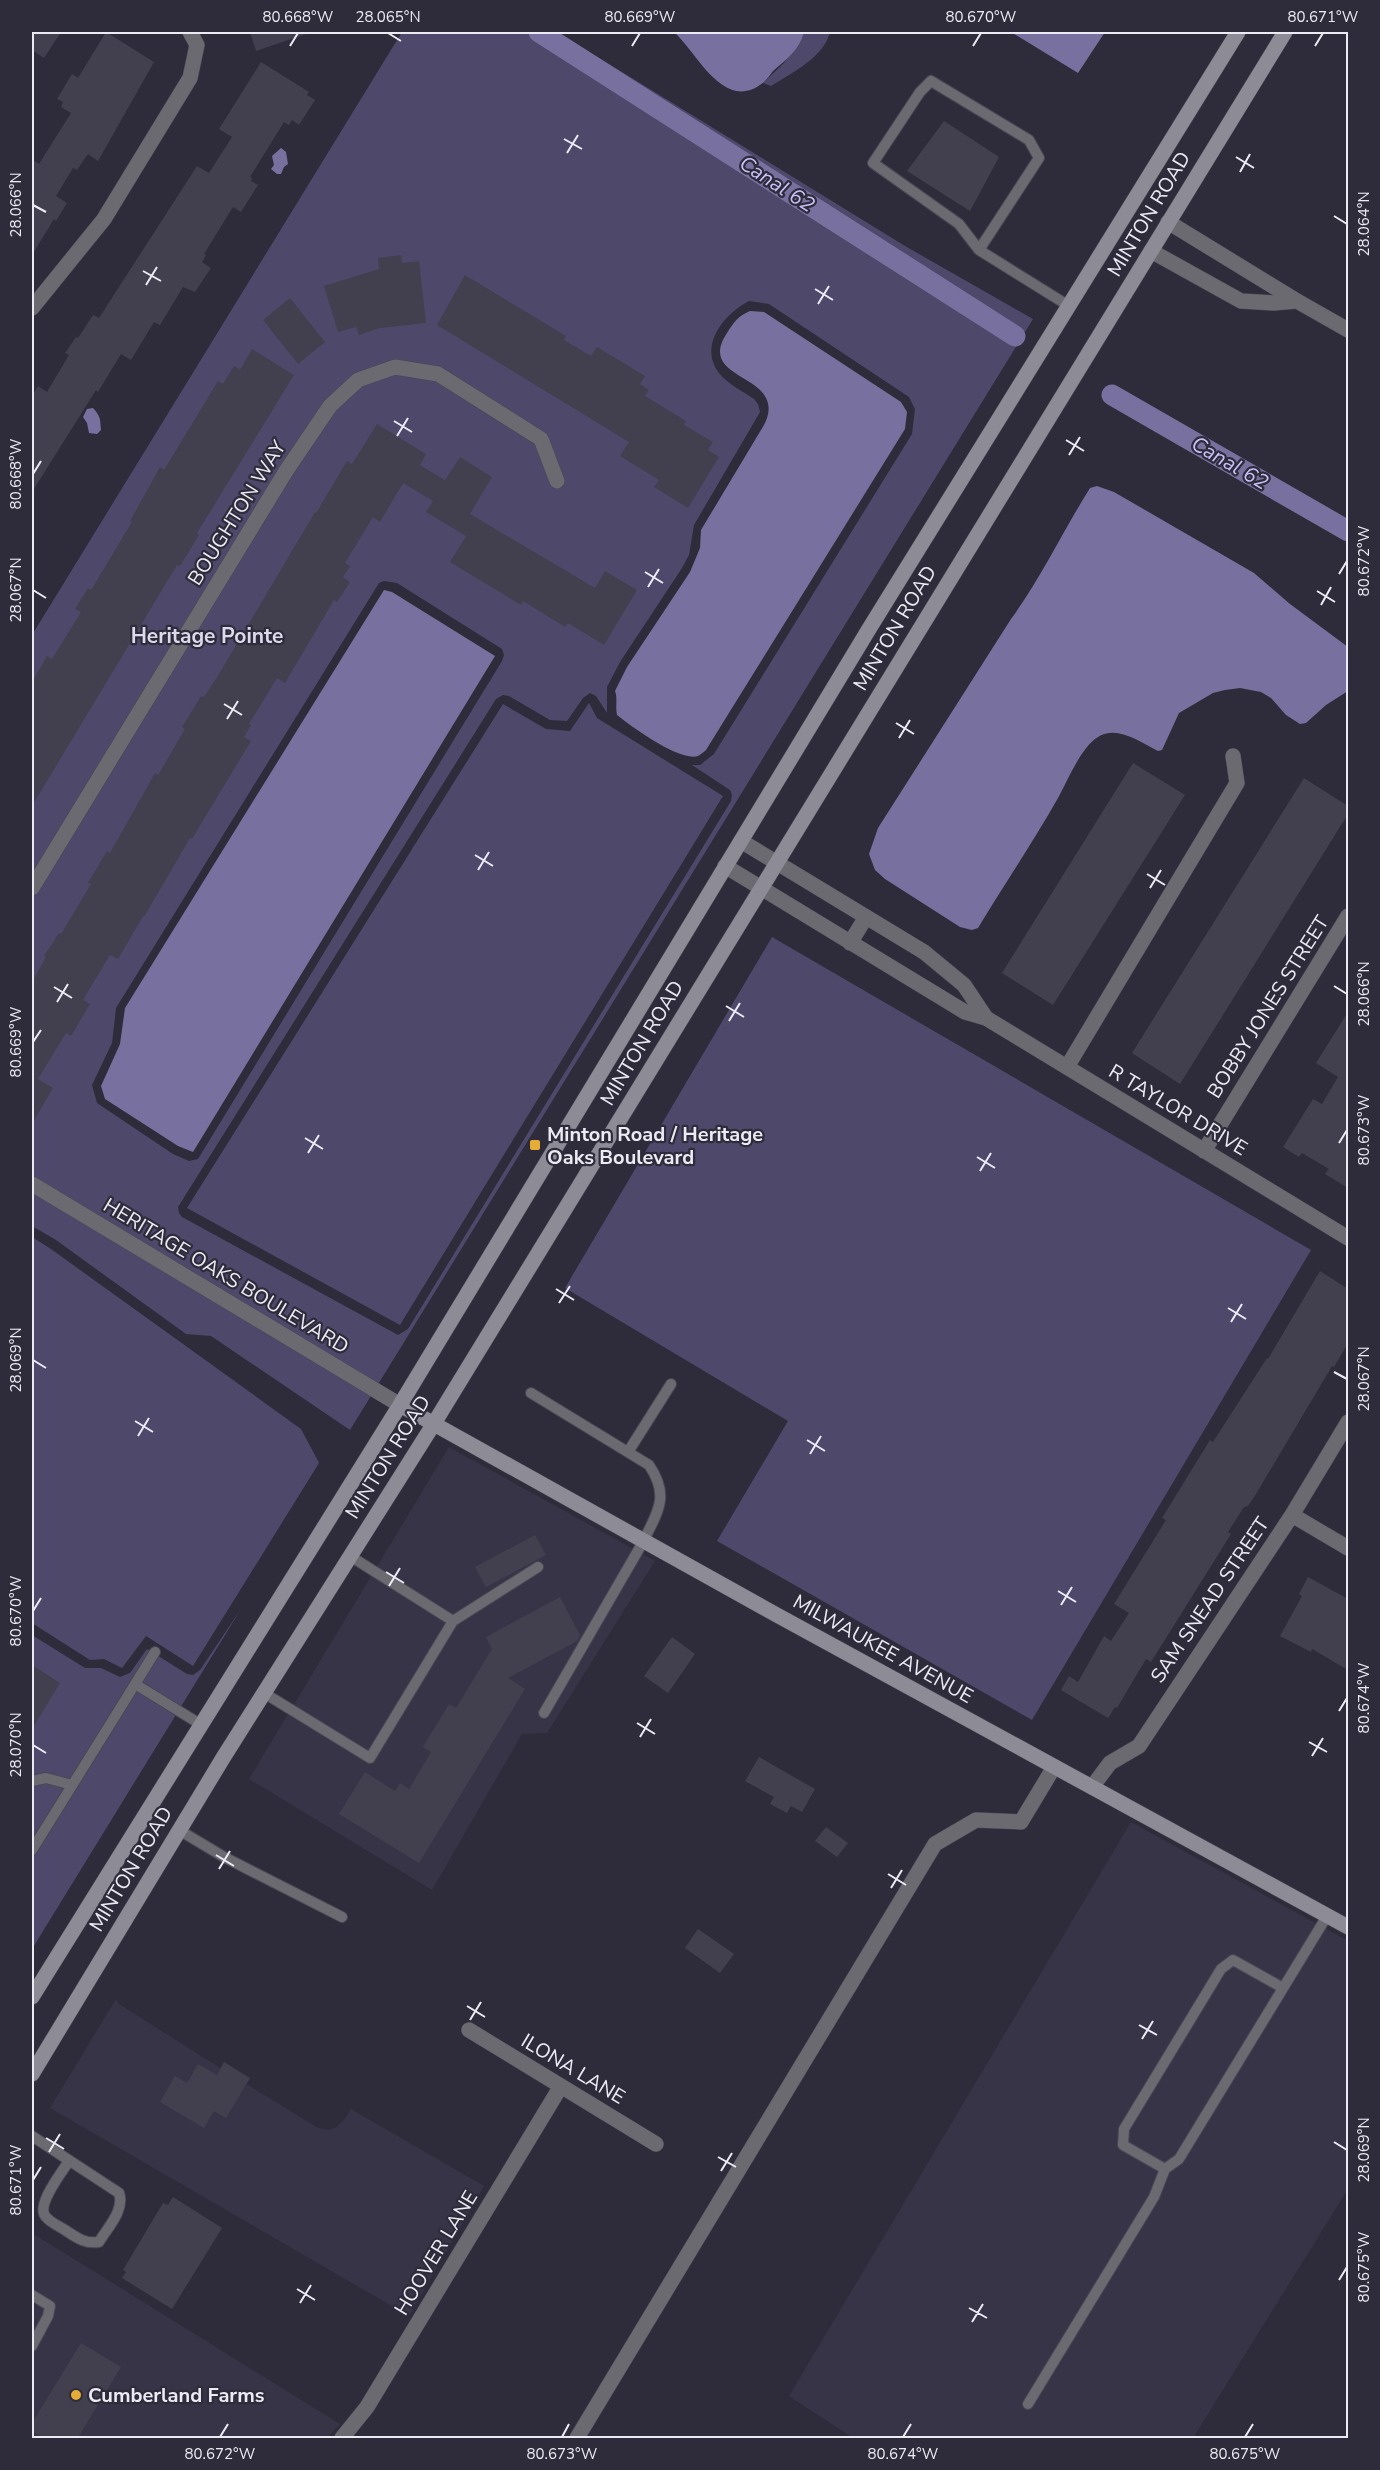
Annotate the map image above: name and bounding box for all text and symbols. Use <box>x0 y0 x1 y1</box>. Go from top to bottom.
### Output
text: 80.668°W <box>263 7 334 27</box>
text: 28.065°N <box>355 7 421 27</box>
text: 80.669°W <box>605 7 676 27</box>
text: 80.670°W <box>946 7 1017 27</box>
text: 80.671°W <box>1288 7 1359 27</box>
street label: MINTON ROAD <box>1101 147 1197 281</box>
water label: Canal 62 <box>734 149 820 219</box>
text: 28.066°N <box>6 172 26 238</box>
text: 28.064°N <box>1354 191 1374 257</box>
water label: Canal 62 <box>1186 430 1274 496</box>
street label: BOUGHTON WAY <box>182 435 293 590</box>
text: 80.668°W <box>6 438 26 509</box>
text: 80.672°W <box>1354 525 1374 596</box>
text: 28.067°N <box>6 557 26 623</box>
street label: MINTON ROAD <box>847 561 943 695</box>
district label: Heritage Pointe <box>131 622 283 650</box>
street label: BOBBY JONES STREET <box>1201 910 1335 1104</box>
text: 28.066°N <box>1354 961 1374 1027</box>
street label: MINTON ROAD <box>594 976 690 1110</box>
text: 80.669°W <box>6 1006 26 1077</box>
street label: R TAYLOR DRIVE <box>1104 1058 1252 1162</box>
text: 80.673°W <box>1354 1094 1374 1165</box>
place label: Minton Road / Heritage Oaks Boulevard <box>547 1121 763 1171</box>
marker: Minton Road / Heritage Oaks Boulevard <box>528 1138 542 1152</box>
street label: HERITAGE OAKS BOULEVARD <box>98 1192 354 1360</box>
text: 28.069°N <box>6 1327 26 1393</box>
text: 28.067°N <box>1354 1346 1374 1412</box>
street label: MINTON ROAD <box>339 1390 437 1524</box>
street label: SAM SNEAD STREET <box>1144 1512 1276 1688</box>
text: 80.670°W <box>6 1575 26 1646</box>
street label: MILWAUKEE AVENUE <box>788 1588 978 1710</box>
text: 80.674°W <box>1354 1662 1374 1733</box>
text: 28.070°N <box>6 1712 26 1778</box>
street label: MINTON ROAD <box>83 1802 179 1936</box>
street label: ILONA LANE <box>516 2027 630 2111</box>
text: 28.069°N <box>1354 2117 1374 2183</box>
text: 80.671°W <box>6 2144 26 2215</box>
street label: HOOVER LANE <box>388 2186 484 2320</box>
text: 80.675°W <box>1354 2231 1374 2302</box>
place label: Cumberland Farms <box>88 2382 265 2409</box>
marker: Cumberland Farms <box>69 2388 83 2402</box>
text: 80.672°W <box>185 2444 256 2464</box>
text: 80.673°W <box>527 2444 598 2464</box>
text: 80.674°W <box>868 2444 939 2464</box>
text: 80.675°W <box>1210 2444 1281 2464</box>

